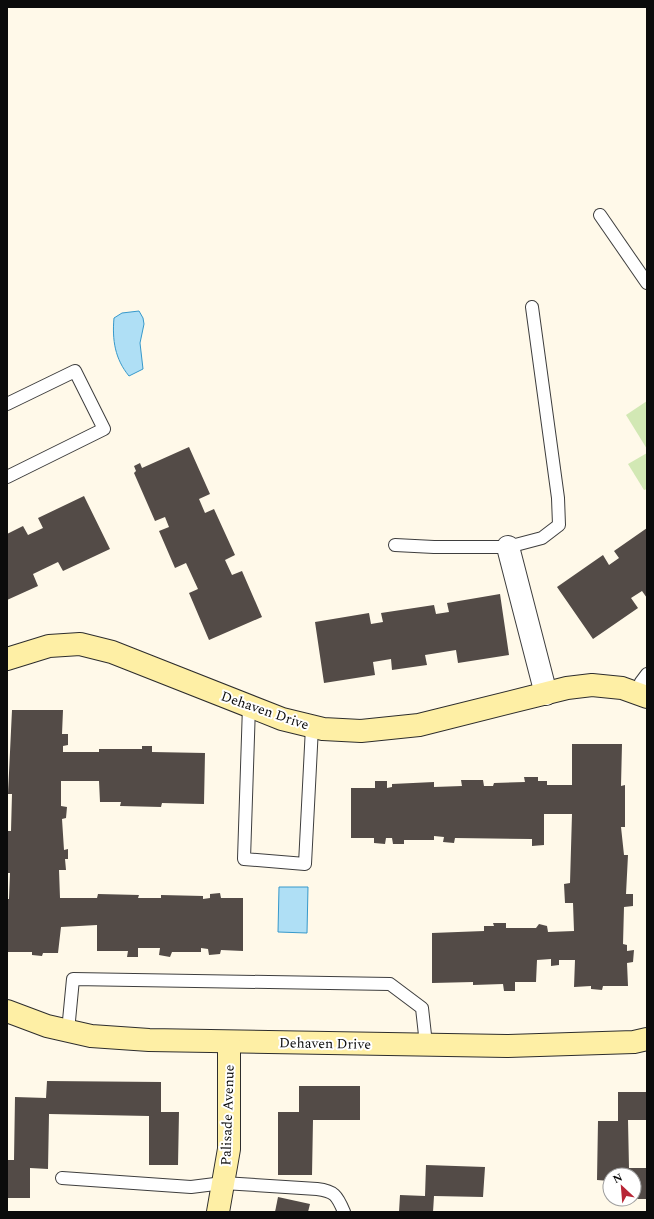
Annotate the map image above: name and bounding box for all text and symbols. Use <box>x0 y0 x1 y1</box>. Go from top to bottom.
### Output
street label: Dehaven Drive <box>218 686 312 735</box>
street label: Dehaven Drive <box>279 1032 371 1055</box>
street label: Palisade Avenue <box>215 1064 240 1166</box>
north arrow <box>602 1167 642 1207</box>
text: N <box>610 1169 626 1188</box>

